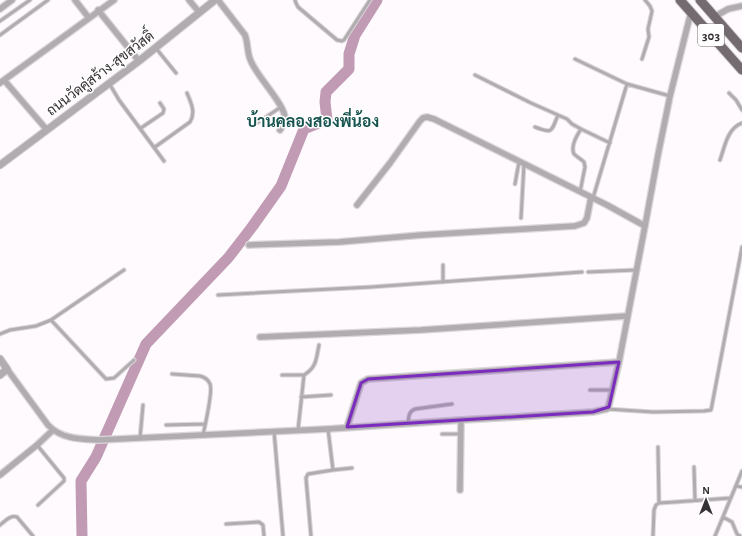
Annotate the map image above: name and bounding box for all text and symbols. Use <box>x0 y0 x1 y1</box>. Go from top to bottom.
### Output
street label: ถนนวัดคู่สร้าง-สุขสวัสดิ์ <box>41 24 158 120</box>
road number: 303 <box>698 24 724 46</box>
district label: บ้านคลองสองพี่น้อง <box>247 107 379 130</box>
north arrow <box>686 480 726 520</box>
text: N <box>702 485 710 496</box>

